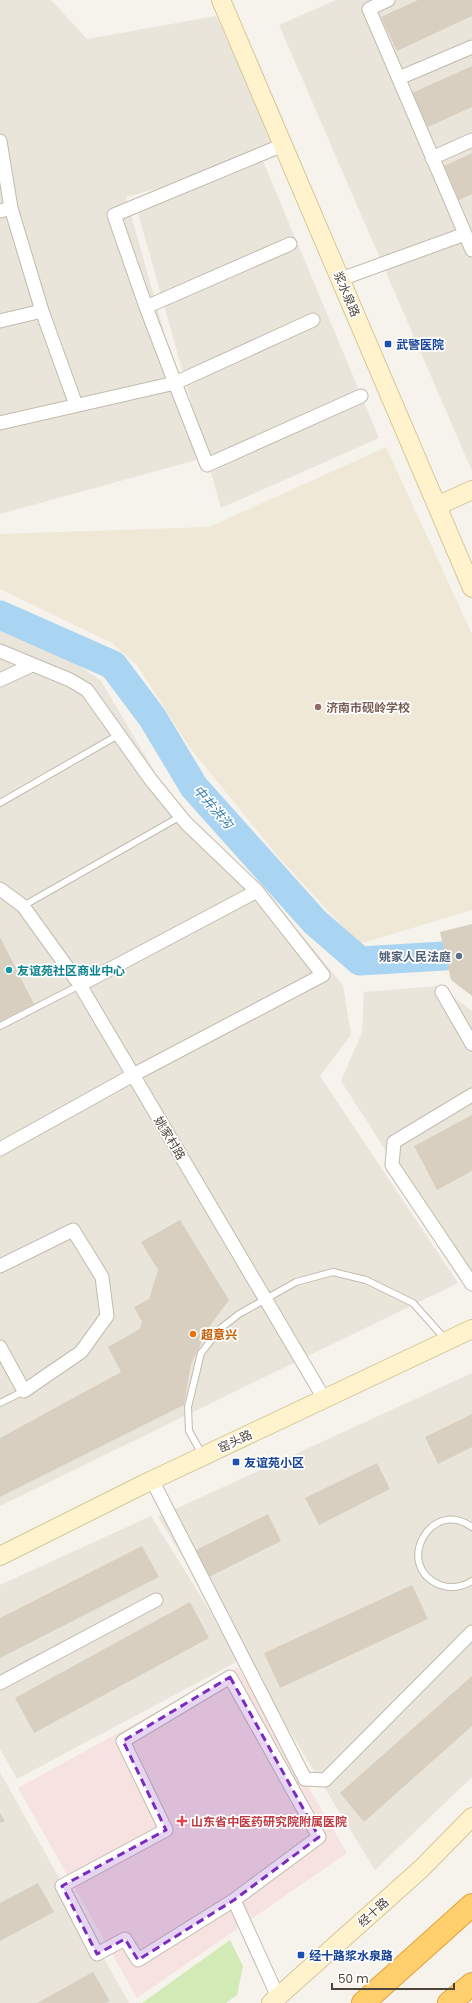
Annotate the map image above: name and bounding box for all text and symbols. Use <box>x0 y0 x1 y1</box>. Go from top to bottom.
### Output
street label: 浆水泉路 <box>330 269 364 319</box>
place label: 武警医院 <box>396 336 444 353</box>
marker: 武警医院 <box>383 339 393 349</box>
place label: 济南市砚岭学校 <box>326 699 410 716</box>
marker: 济南市砚岭学校 <box>313 702 323 712</box>
water label: 中井洪沟 <box>189 781 239 834</box>
place label: 姚家人民法庭 <box>379 948 451 965</box>
marker: 姚家人民法庭 <box>454 951 464 961</box>
place label: 友谊苑社区商业中心 <box>17 962 125 979</box>
marker: 友谊苑社区商业中心 <box>4 965 14 975</box>
street label: 姚家村路 <box>150 1113 190 1163</box>
place label: 超意兴 <box>201 1326 237 1343</box>
marker: 超意兴 <box>188 1329 198 1339</box>
street label: 窑头路 <box>215 1426 255 1456</box>
place label: 友谊苑小区 <box>244 1454 304 1471</box>
marker: 友谊苑小区 <box>231 1457 241 1467</box>
place label: 山东省中医药研究院附属医院 <box>191 1813 347 1830</box>
marker: 山东省中医药研究院附属医院 <box>176 1815 188 1827</box>
street label: 经十路 <box>354 1894 392 1930</box>
place label: 经十路浆水泉路 <box>309 1947 393 1964</box>
marker: 经十路浆水泉路 <box>296 1950 306 1960</box>
scale bar <box>332 1965 454 1991</box>
text: 50 m <box>338 1970 369 1987</box>

